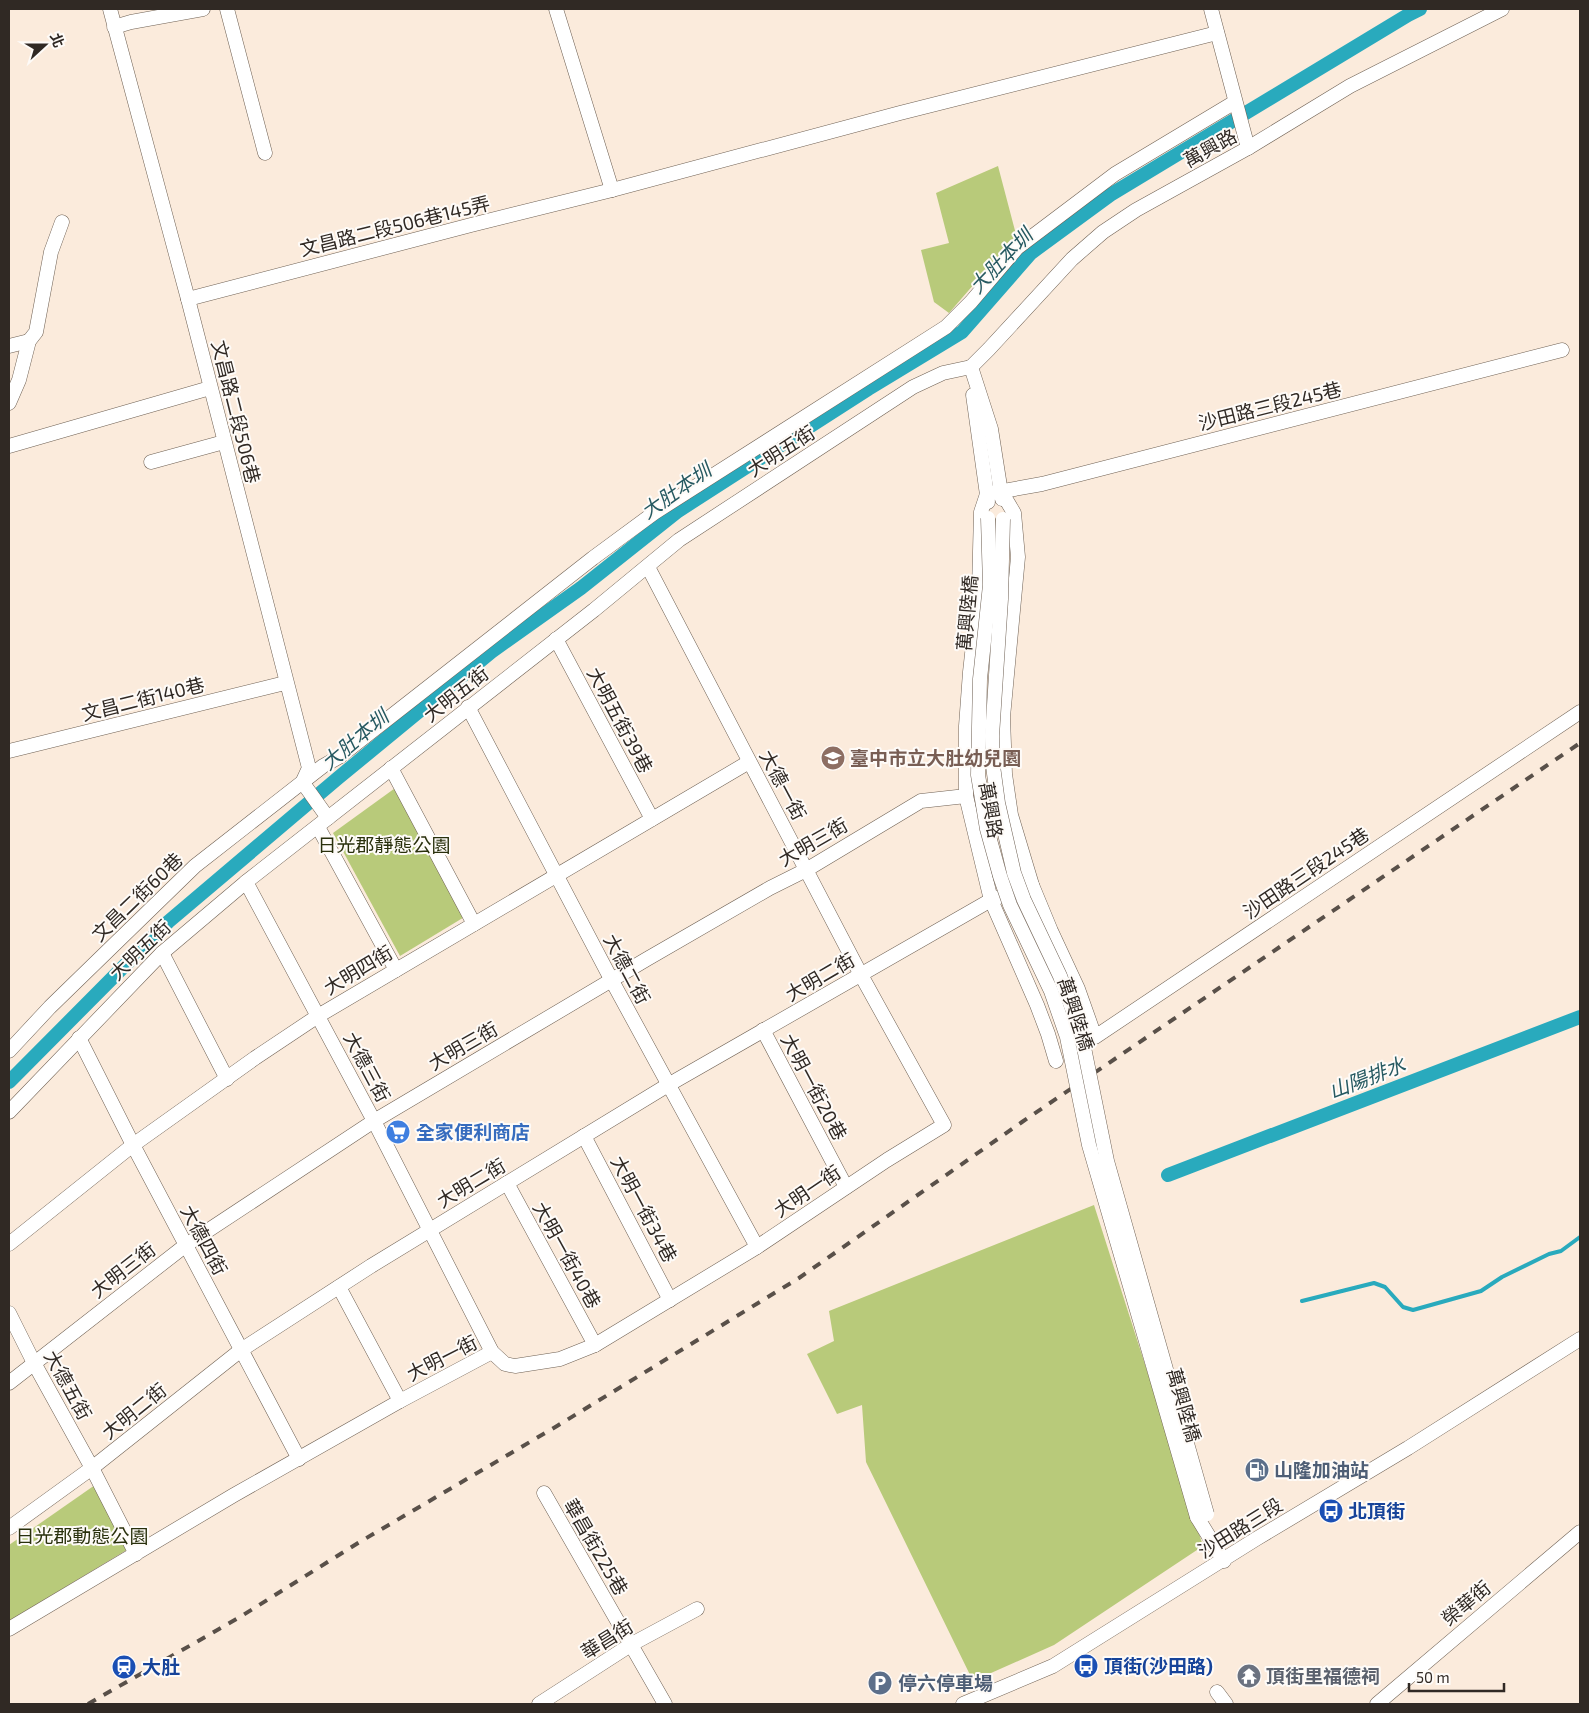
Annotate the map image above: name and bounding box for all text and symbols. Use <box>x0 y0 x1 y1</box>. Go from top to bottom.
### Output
north arrow <box>20 20 70 70</box>
text: 北 <box>47 31 68 50</box>
street label: 萬興路 <box>1179 124 1240 171</box>
street label: 文昌路二段506巷145弄 <box>298 191 492 260</box>
water label: 大肚本圳 <box>964 221 1039 297</box>
street label: 文昌路二段506巷 <box>208 338 265 486</box>
street label: 沙田路三段245巷 <box>1196 377 1344 434</box>
street label: 大明五街 <box>743 420 819 481</box>
water label: 大肚本圳 <box>636 456 718 523</box>
street label: 萬興陸橋 <box>952 574 981 652</box>
street label: 大明五街 <box>419 661 493 726</box>
street label: 大明五街39巷 <box>583 663 658 777</box>
street label: 文昌二街140巷 <box>79 672 207 725</box>
water label: 大肚本圳 <box>316 702 395 774</box>
school or university icon: 臺中市立大肚幼兒園 <box>820 745 846 771</box>
street label: 大德一街 <box>755 746 811 824</box>
place label: 臺中市立大肚幼兒園 <box>850 746 1021 769</box>
street label: 萬興路 <box>975 780 1008 840</box>
street label: 大明三街 <box>774 813 851 871</box>
street label: 沙田路三段245巷 <box>1239 822 1373 923</box>
park label: 日光郡靜態公園 <box>317 833 451 856</box>
street label: 文昌二街60巷 <box>86 848 187 946</box>
street label: 大明五街 <box>104 915 175 984</box>
street label: 大德二街 <box>599 930 655 1008</box>
street label: 大明四街 <box>319 940 396 999</box>
street label: 大明二街 <box>781 948 858 1006</box>
street label: 萬興陸橋 <box>1054 974 1099 1054</box>
street label: 大明三街 <box>424 1017 501 1075</box>
street label: 大德三街 <box>339 1028 395 1106</box>
street label: 大明一街20巷 <box>777 1030 852 1144</box>
water label: 山陽排水 <box>1325 1051 1409 1103</box>
supermarket icon: 全家便利商店 <box>385 1119 411 1145</box>
place label: 全家便利商店 <box>416 1120 530 1143</box>
street label: 大明一街34巷 <box>607 1152 682 1266</box>
street label: 大明二街 <box>432 1153 509 1212</box>
street label: 大明一街 <box>769 1160 845 1221</box>
street label: 大明一街40巷 <box>529 1198 606 1312</box>
street label: 大德四街 <box>176 1201 232 1279</box>
street label: 大明三街 <box>86 1237 160 1302</box>
street label: 大明一街 <box>403 1330 481 1385</box>
street label: 大德五街 <box>40 1346 97 1424</box>
street label: 萬興陸橋 <box>1163 1365 1206 1445</box>
street label: 大明二街 <box>97 1378 170 1443</box>
fuel station icon: 山隆加油站 <box>1244 1457 1270 1483</box>
place label: 山隆加油站 <box>1274 1458 1369 1481</box>
street label: 沙田路三段 <box>1193 1493 1286 1563</box>
street label: 華昌街225巷 <box>560 1494 633 1599</box>
bus stop icon: 北頂街 <box>1318 1498 1344 1524</box>
place label: 北頂街 <box>1348 1499 1405 1522</box>
park label: 日光郡動態公園 <box>15 1524 149 1547</box>
street label: 榮華街 <box>1436 1575 1495 1630</box>
street label: 華昌街 <box>576 1614 637 1663</box>
bus stop icon: 頂街(沙田路) <box>1073 1653 1099 1679</box>
station icon: 大肚 <box>111 1654 137 1680</box>
place label: 頂街(沙田路) <box>1104 1654 1213 1677</box>
place label: 大肚 <box>142 1655 180 1678</box>
scale bar <box>1409 1660 1504 1692</box>
temple icon: 頂街里福德祠 <box>1236 1663 1262 1689</box>
place label: 頂街里福德祠 <box>1266 1664 1380 1687</box>
text: 50 m <box>1416 1668 1450 1686</box>
parking icon: 停六停車場 <box>867 1670 893 1696</box>
place label: 停六停車場 <box>898 1671 993 1694</box>

